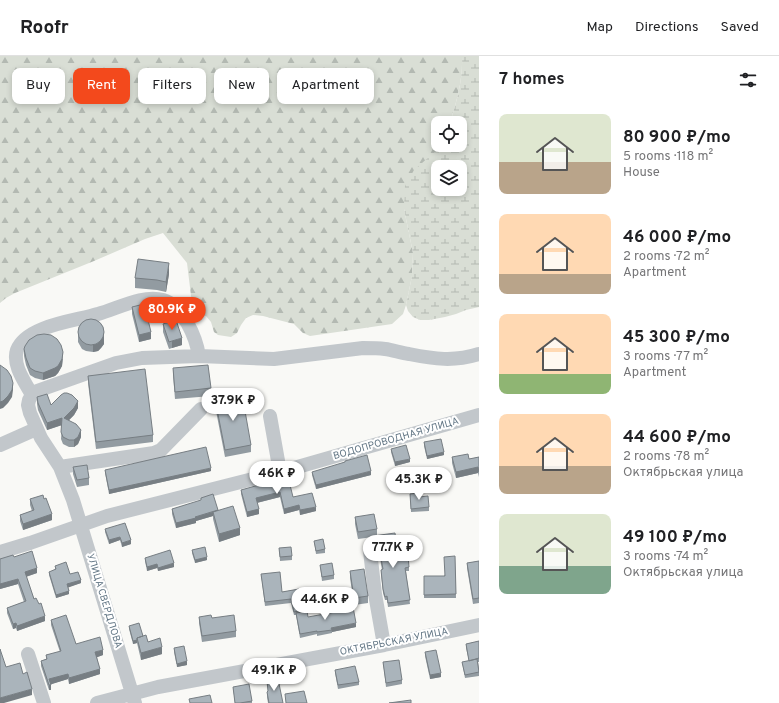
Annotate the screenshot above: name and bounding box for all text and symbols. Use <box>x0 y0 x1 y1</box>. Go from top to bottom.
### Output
text: Roofr <box>20 16 69 40</box>
text: Map <box>587 19 613 36</box>
text: Directions <box>635 19 699 36</box>
text: Saved <box>721 19 759 36</box>
chip: Buy <box>12 68 65 104</box>
chip: Rent <box>73 68 130 104</box>
chip: Filters <box>138 68 206 104</box>
chip: New <box>214 68 269 104</box>
chip: Apartment <box>277 68 374 104</box>
text: 7 homes <box>499 69 565 91</box>
icon: filters <box>737 69 759 91</box>
map controls <box>431 116 467 196</box>
button: locate <box>431 116 467 152</box>
text: 80 900 ₽/mo <box>623 127 731 149</box>
icon: home <box>531 130 579 178</box>
text: 5 rooms · 118 m² <box>623 149 713 165</box>
button: layers <box>431 160 467 196</box>
text: House <box>623 165 660 181</box>
text: 46 000 ₽/mo <box>623 227 731 249</box>
icon: home <box>531 230 579 278</box>
text: 2 rooms · 72 m² <box>623 249 709 265</box>
text: Apartment <box>623 265 686 281</box>
pin: 80.9K ₽ <box>135 297 209 331</box>
text: 80.9K ₽ <box>148 302 196 318</box>
text: 45 300 ₽/mo <box>623 327 730 349</box>
icon: home <box>531 330 579 378</box>
text: 3 rooms · 77 m² <box>623 349 708 365</box>
text: Apartment <box>623 365 686 381</box>
pin: 37.9K ₽ <box>196 388 270 422</box>
text: 37.9K ₽ <box>210 393 256 409</box>
street label: ВОДОПРОВОДНАЯ УЛИЦА <box>332 415 460 463</box>
text: 44 600 ₽/mo <box>623 427 731 449</box>
icon: home <box>531 430 579 478</box>
text: 2 rooms · 78 m² <box>623 449 709 465</box>
pin: 46K ₽ <box>249 461 305 495</box>
text: Октябрьская улица <box>623 465 743 481</box>
text: 46K ₽ <box>258 466 296 482</box>
pin: 45.3K ₽ <box>382 467 456 501</box>
text: 45.3K ₽ <box>395 472 443 488</box>
text: 49 100 ₽/mo <box>623 527 727 549</box>
icon: home <box>531 530 579 578</box>
pin: 77.7K ₽ <box>356 535 430 569</box>
text: 77.7K ₽ <box>372 540 414 556</box>
text: 3 rooms · 74 m² <box>623 549 708 565</box>
street label: УЛИЦА СВЕРДЛОВА <box>83 552 125 650</box>
text: Октябрьская улица <box>623 565 743 581</box>
pin: 44.6K ₽ <box>288 587 362 621</box>
text: 44.6K ₽ <box>301 592 349 608</box>
street label: ОКТЯБРЬСКАЯ УЛИЦА <box>339 625 449 659</box>
pin: 49.1K ₽ <box>237 658 311 692</box>
text: 49.1K ₽ <box>251 663 297 679</box>

